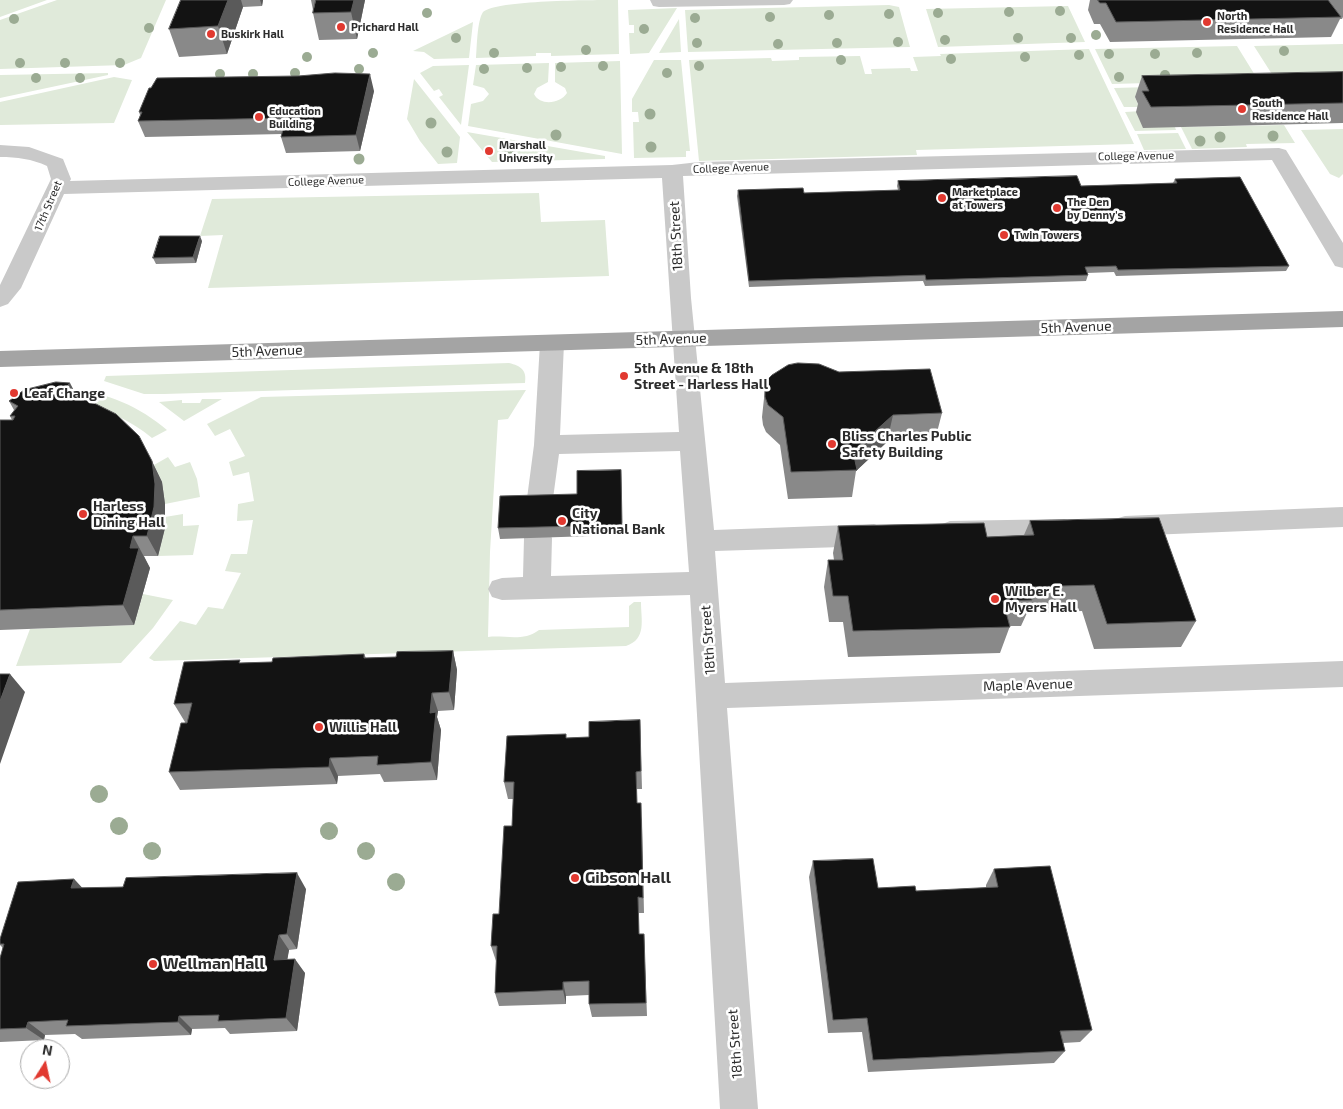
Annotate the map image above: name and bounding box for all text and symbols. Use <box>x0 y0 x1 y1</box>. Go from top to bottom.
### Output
place label: North Residence Hall <box>1217 9 1294 35</box>
marker: North Residence Hall <box>1201 16 1213 28</box>
place label: Prichard Hall <box>351 20 419 34</box>
marker: Prichard Hall <box>335 21 347 33</box>
place label: Buskirk Hall <box>221 27 284 41</box>
marker: Buskirk Hall <box>205 28 217 40</box>
place label: South Residence Hall <box>1252 96 1329 122</box>
marker: South Residence Hall <box>1236 103 1248 115</box>
place label: Education Building <box>269 104 321 130</box>
marker: Education Building <box>253 111 265 123</box>
place label: Marshall University <box>499 138 553 164</box>
marker: Marshall University <box>483 145 495 157</box>
street label: College Avenue <box>1098 149 1174 163</box>
street label: College Avenue <box>693 160 769 176</box>
street label: College Avenue <box>288 173 364 189</box>
street label: 17th Street <box>31 179 65 233</box>
place label: Marketplace at Towers <box>952 185 1018 211</box>
marker: Marketplace at Towers <box>936 192 948 204</box>
place label: The Den by Denny's <box>1067 195 1123 221</box>
street label: 18th Street <box>666 201 686 271</box>
marker: The Den by Denny's <box>1051 202 1063 214</box>
place label: Twin Towers <box>1014 228 1079 242</box>
marker: Twin Towers <box>998 229 1010 241</box>
street label: 5th Avenue <box>1040 317 1112 337</box>
street label: 5th Avenue <box>635 329 707 349</box>
street label: 5th Avenue <box>231 341 303 361</box>
place label: 5th Avenue & 18th Street - Harless Hall <box>634 360 768 392</box>
marker: 5th Avenue & 18th Street - Harless Hall <box>618 370 630 382</box>
place label: Leaf Change <box>24 385 105 401</box>
marker: Leaf Change <box>8 387 20 399</box>
place label: Bliss Charles Public Safety Building <box>842 428 972 461</box>
marker: Bliss Charles Public Safety Building <box>826 438 838 450</box>
place label: Harless Dining Hall <box>93 498 165 530</box>
place label: City National Bank <box>572 505 665 538</box>
marker: Harless Dining Hall <box>77 508 89 520</box>
marker: City National Bank <box>556 515 568 527</box>
place label: Wilber E. Myers Hall <box>1005 583 1077 616</box>
marker: Wilber E. Myers Hall <box>989 593 1001 605</box>
street label: 18th Street <box>697 605 719 675</box>
street label: Maple Avenue <box>983 675 1073 695</box>
place label: Willis Hall <box>329 719 397 735</box>
marker: Willis Hall <box>313 721 325 733</box>
place label: Gibson Hall <box>585 868 671 888</box>
marker: Gibson Hall <box>569 872 581 884</box>
place label: Wellman Hall <box>163 954 265 974</box>
marker: Wellman Hall <box>147 958 159 970</box>
street label: 18th Street <box>724 1009 746 1079</box>
north arrow <box>20 1039 70 1089</box>
text: N <box>41 1040 54 1059</box>

